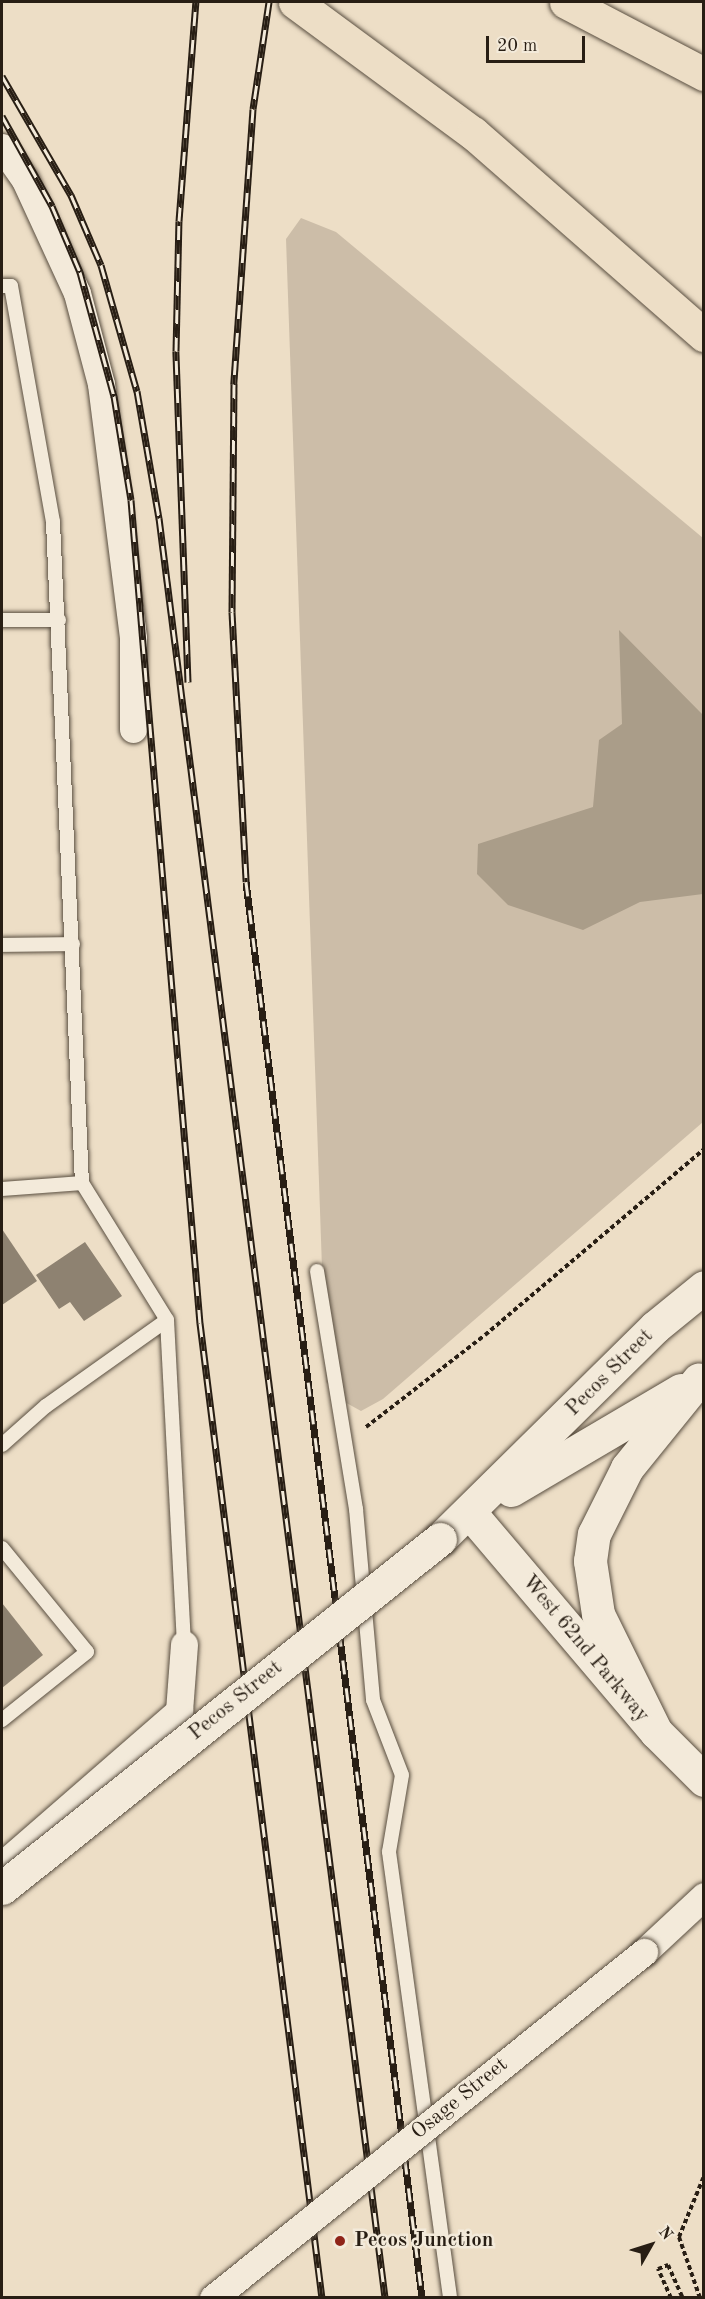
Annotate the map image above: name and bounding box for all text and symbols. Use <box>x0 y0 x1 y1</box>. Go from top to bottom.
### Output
scale bar <box>489 24 588 62</box>
text: 20 m <box>497 37 537 55</box>
street label: Pecos Street <box>561 1324 659 1422</box>
street label: West 62nd Parkway <box>516 1570 654 1728</box>
street label: Pecos Street <box>184 1656 288 1746</box>
street label: Osage Street <box>407 2052 513 2146</box>
north arrow <box>621 2215 681 2275</box>
text: N <box>655 2224 675 2243</box>
place label: Pecos Junction <box>354 2228 493 2254</box>
marker: Pecos Junction <box>331 2232 349 2250</box>

